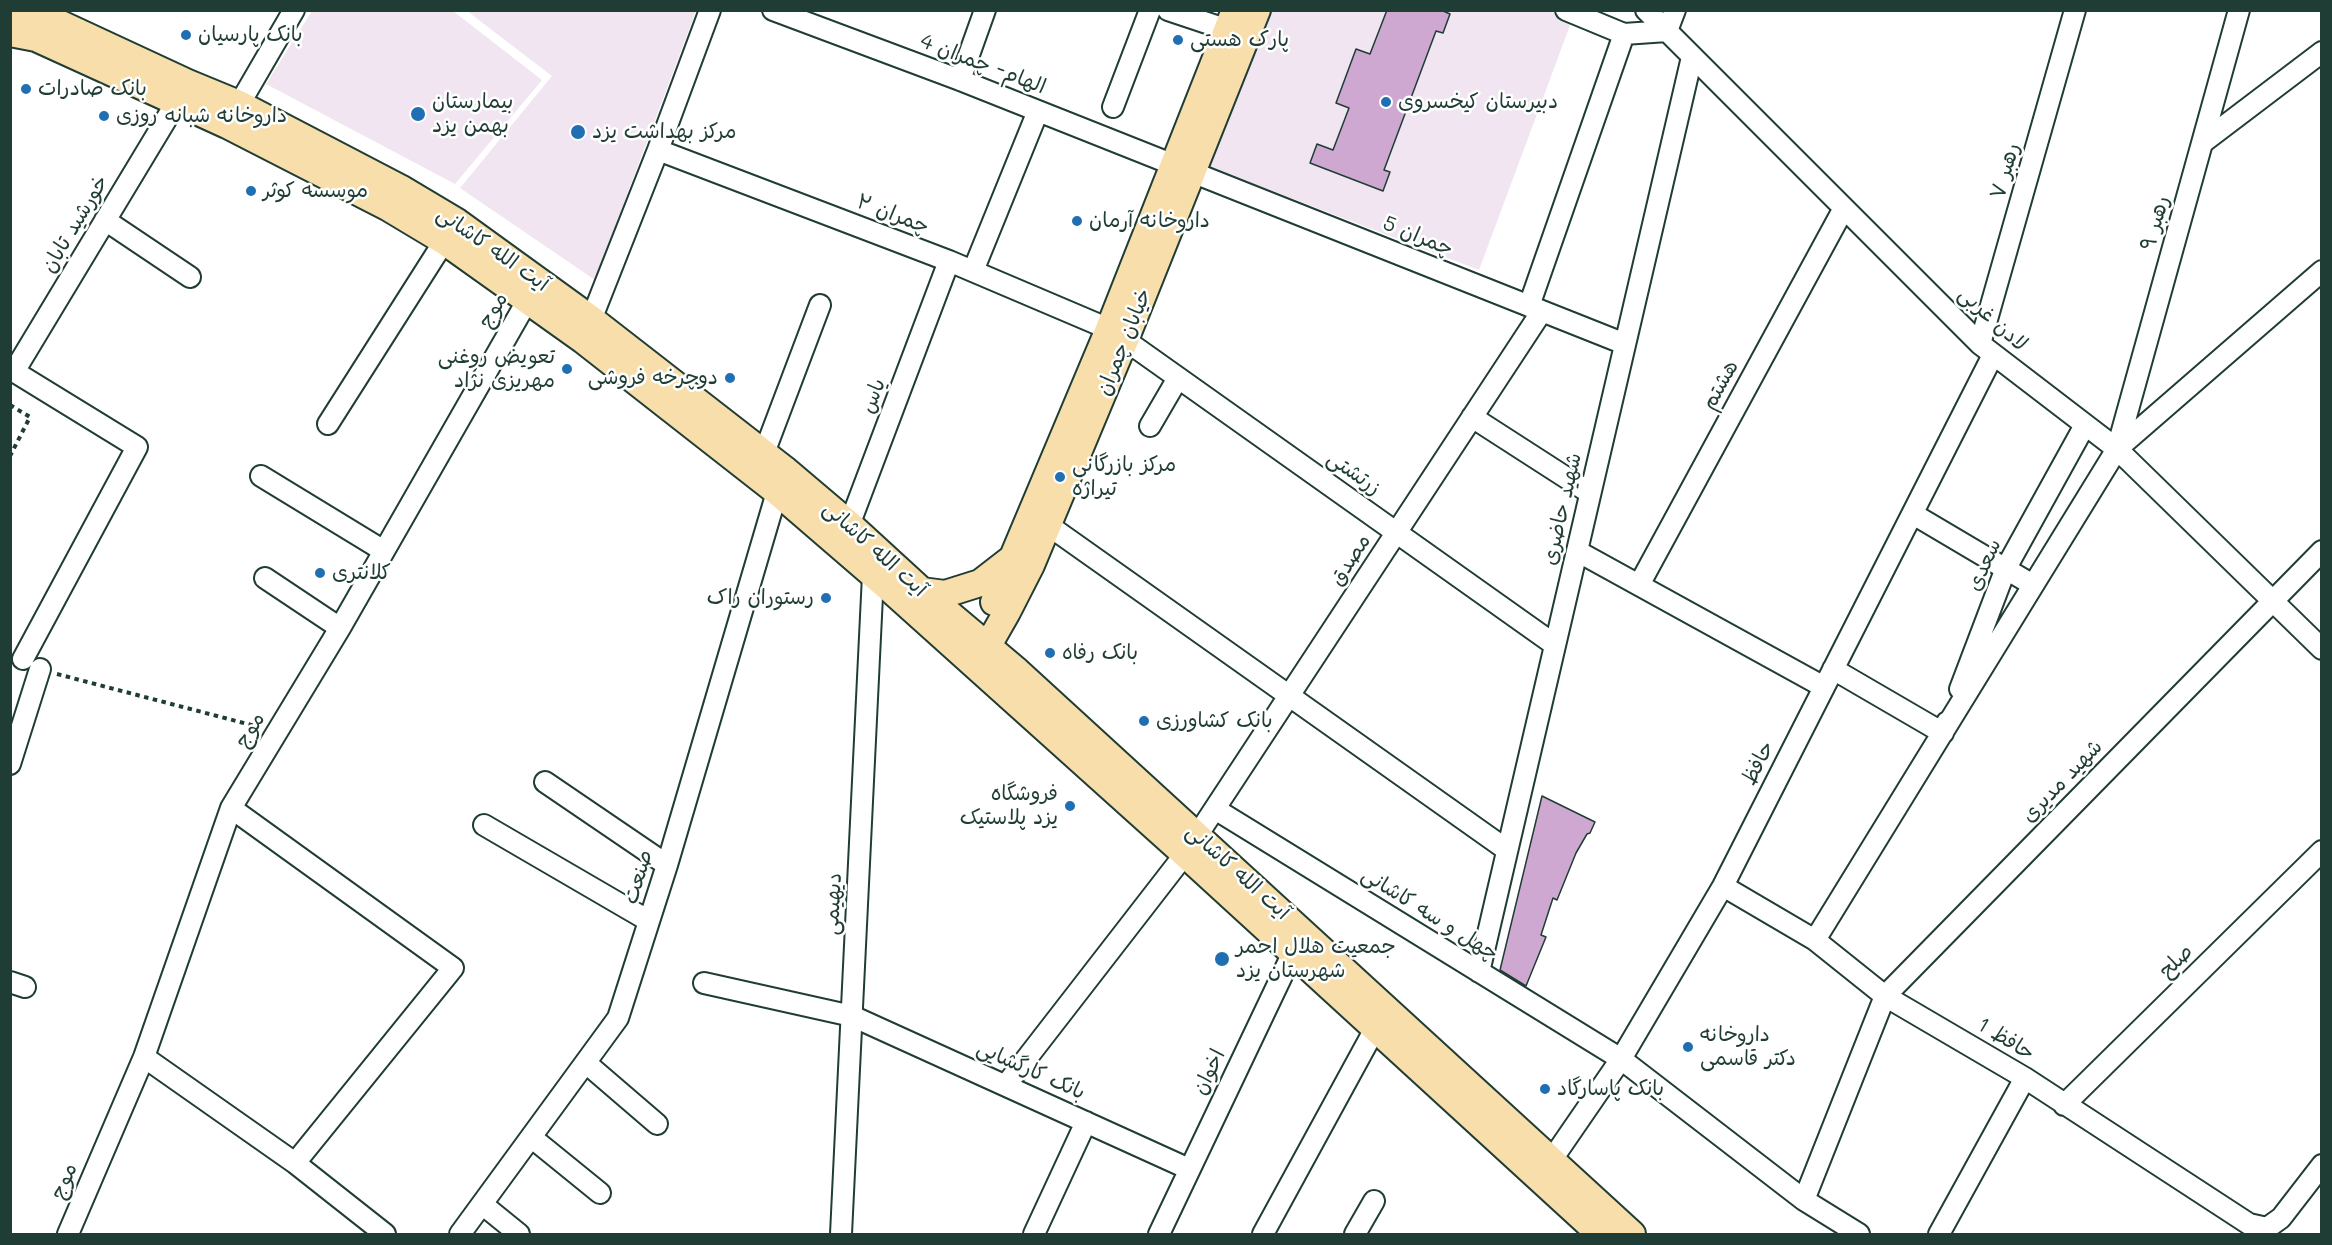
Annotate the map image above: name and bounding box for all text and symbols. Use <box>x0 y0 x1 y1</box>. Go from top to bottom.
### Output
place label: بانک پارسیان <box>198 22 303 48</box>
place label: پارک هستی <box>1190 27 1289 53</box>
marker: بانک پارسیان <box>179 28 193 42</box>
street label: الهام- چمران 4 <box>917 28 1049 100</box>
marker: پارک هستی <box>1171 33 1185 47</box>
place label: بانک صادرات <box>38 76 147 102</box>
marker: بانک صادرات <box>19 82 33 96</box>
place label: بیمارستان بهمن یزد <box>432 89 513 139</box>
place label: دبیرستان کیخسروی <box>1398 89 1558 115</box>
marker: دبیرستان کیخسروی <box>1379 95 1393 109</box>
place label: داروخانه شبانه روزی <box>116 103 287 129</box>
marker: بیمارستان بهمن یزد <box>409 105 427 123</box>
marker: داروخانه شبانه روزی <box>97 109 111 123</box>
place label: مرکز بهداشت یزد <box>592 119 736 145</box>
marker: مرکز بهداشت یزد <box>569 123 587 141</box>
street label: رهبر ۷ <box>1985 140 2025 202</box>
street label: خورشید تابان <box>36 171 114 277</box>
place label: موسسه کوثر <box>263 178 368 204</box>
marker: موسسه کوثر <box>244 184 258 198</box>
street label: چمران ۲ <box>853 189 933 239</box>
street label: رهبر ۹ <box>2135 193 2175 253</box>
street label: آیت الله کاشانی <box>432 201 554 297</box>
place label: داروخانه آرمان <box>1089 208 1210 234</box>
street label: چمران 5 <box>1379 211 1457 261</box>
marker: داروخانه آرمان <box>1070 214 1084 228</box>
street label: لادن غربی <box>1953 281 2033 357</box>
street label: خیابان چمران <box>1091 285 1157 399</box>
street label: موج <box>473 288 513 332</box>
place label: تعویض روغنی مهریزی نژاد <box>438 344 555 394</box>
street label: هشتم <box>1696 356 1744 414</box>
marker: تعویض روغنی مهریزی نژاد <box>560 362 574 376</box>
place label: دوچرخه فروشی <box>588 365 718 391</box>
marker: دوچرخه فروشی <box>723 371 737 385</box>
street label: یاس <box>855 375 891 417</box>
street label: زرتشتی <box>1322 446 1386 500</box>
street label: شهید حاضری <box>1537 450 1587 568</box>
place label: مرکز بازرگانی تیراژه <box>1072 452 1176 502</box>
marker: مرکز بازرگانی تیراژه <box>1053 470 1067 484</box>
street label: آیت الله کاشانی <box>818 496 932 602</box>
street label: مصدق <box>1324 529 1376 591</box>
street label: سعدی <box>1961 535 2007 595</box>
place label: کلانتری <box>332 560 391 586</box>
marker: کلانتری <box>313 566 327 580</box>
place label: رستوران راک <box>707 585 814 611</box>
marker: رستوران راک <box>819 591 833 605</box>
place label: بانک رفاه <box>1062 640 1138 666</box>
marker: بانک رفاه <box>1043 646 1057 660</box>
street label: موج <box>230 708 270 752</box>
place label: بانک کشاورزی <box>1156 708 1273 734</box>
marker: بانک کشاورزی <box>1137 714 1151 728</box>
street label: شهید مدیری <box>2016 734 2108 828</box>
street label: حافظ <box>1736 737 1780 789</box>
place label: فروشگاه یزد پلاستیک <box>960 781 1058 831</box>
marker: فروشگاه یزد پلاستیک <box>1063 799 1077 813</box>
street label: آیت الله کاشانی <box>1181 819 1295 925</box>
street label: صنعت <box>618 847 658 907</box>
street label: چهل و سه کاشانی <box>1357 862 1503 966</box>
street label: دیهیمی <box>819 872 847 936</box>
place label: جمعیت هلال احمر شهرستان یزد <box>1236 934 1396 984</box>
street label: صلح <box>2154 939 2198 983</box>
marker: جمعیت هلال احمر شهرستان یزد <box>1213 950 1231 968</box>
street label: حافظ 1 <box>1973 1012 2039 1066</box>
place label: داروخانه دکتر قاسمی <box>1700 1022 1796 1072</box>
street label: بانک کارگشایی <box>973 1035 1089 1105</box>
marker: داروخانه دکتر قاسمی <box>1681 1040 1695 1054</box>
street label: اخوان <box>1187 1045 1231 1099</box>
place label: بانک پاسارگاد <box>1557 1076 1664 1102</box>
marker: بانک پاسارگاد <box>1538 1082 1552 1096</box>
street label: موج <box>45 1159 83 1203</box>

